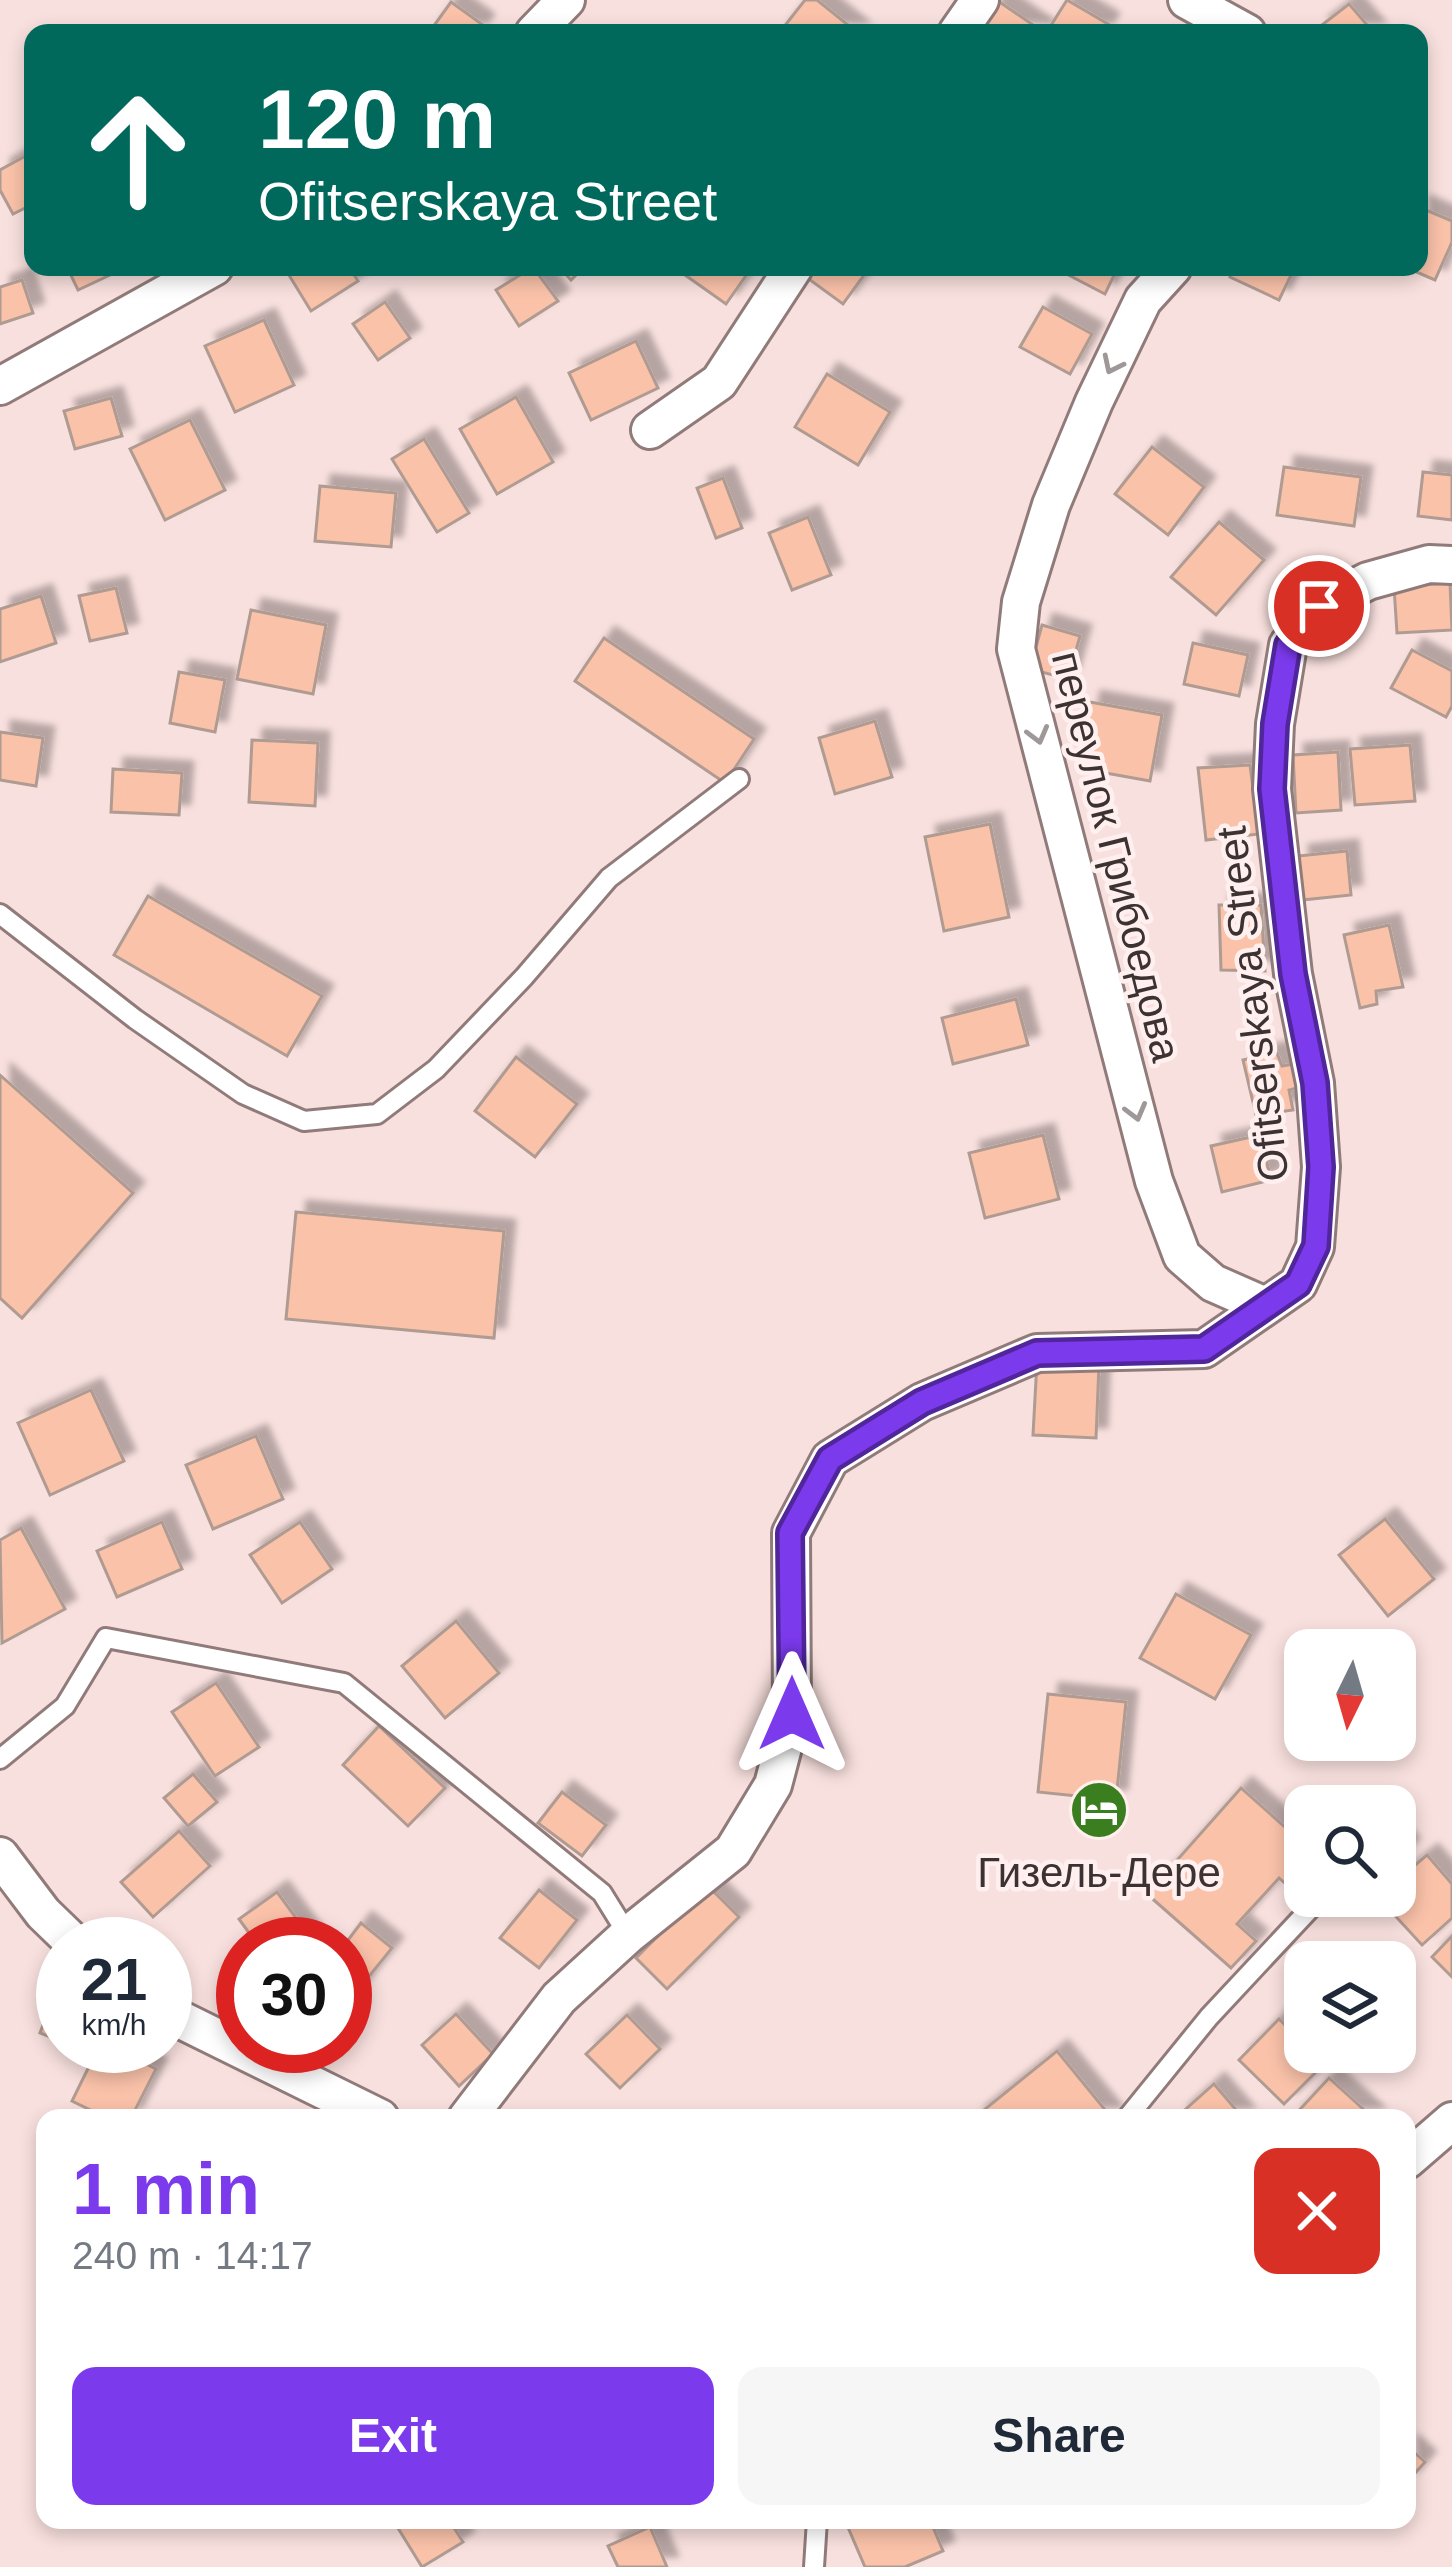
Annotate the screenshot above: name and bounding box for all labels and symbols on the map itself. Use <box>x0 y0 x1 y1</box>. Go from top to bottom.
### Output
one-way arrow <box>1102 353 1126 374</box>
pin <box>1268 555 1370 657</box>
street label: переулок Грибоедова <box>1043 646 1190 1067</box>
one-way arrow <box>1024 724 1049 745</box>
street label: Ofitserskaya Street <box>1207 824 1298 1184</box>
one-way arrow <box>1122 1102 1147 1122</box>
north arrow <box>1284 1629 1416 1761</box>
position arrow <box>729 1651 855 1777</box>
hotel icon: Гизель-Дере <box>1068 1779 1130 1841</box>
place label: Гизель-Дере <box>977 1849 1221 1896</box>
speed limit sign: 30 <box>216 1917 372 2073</box>

